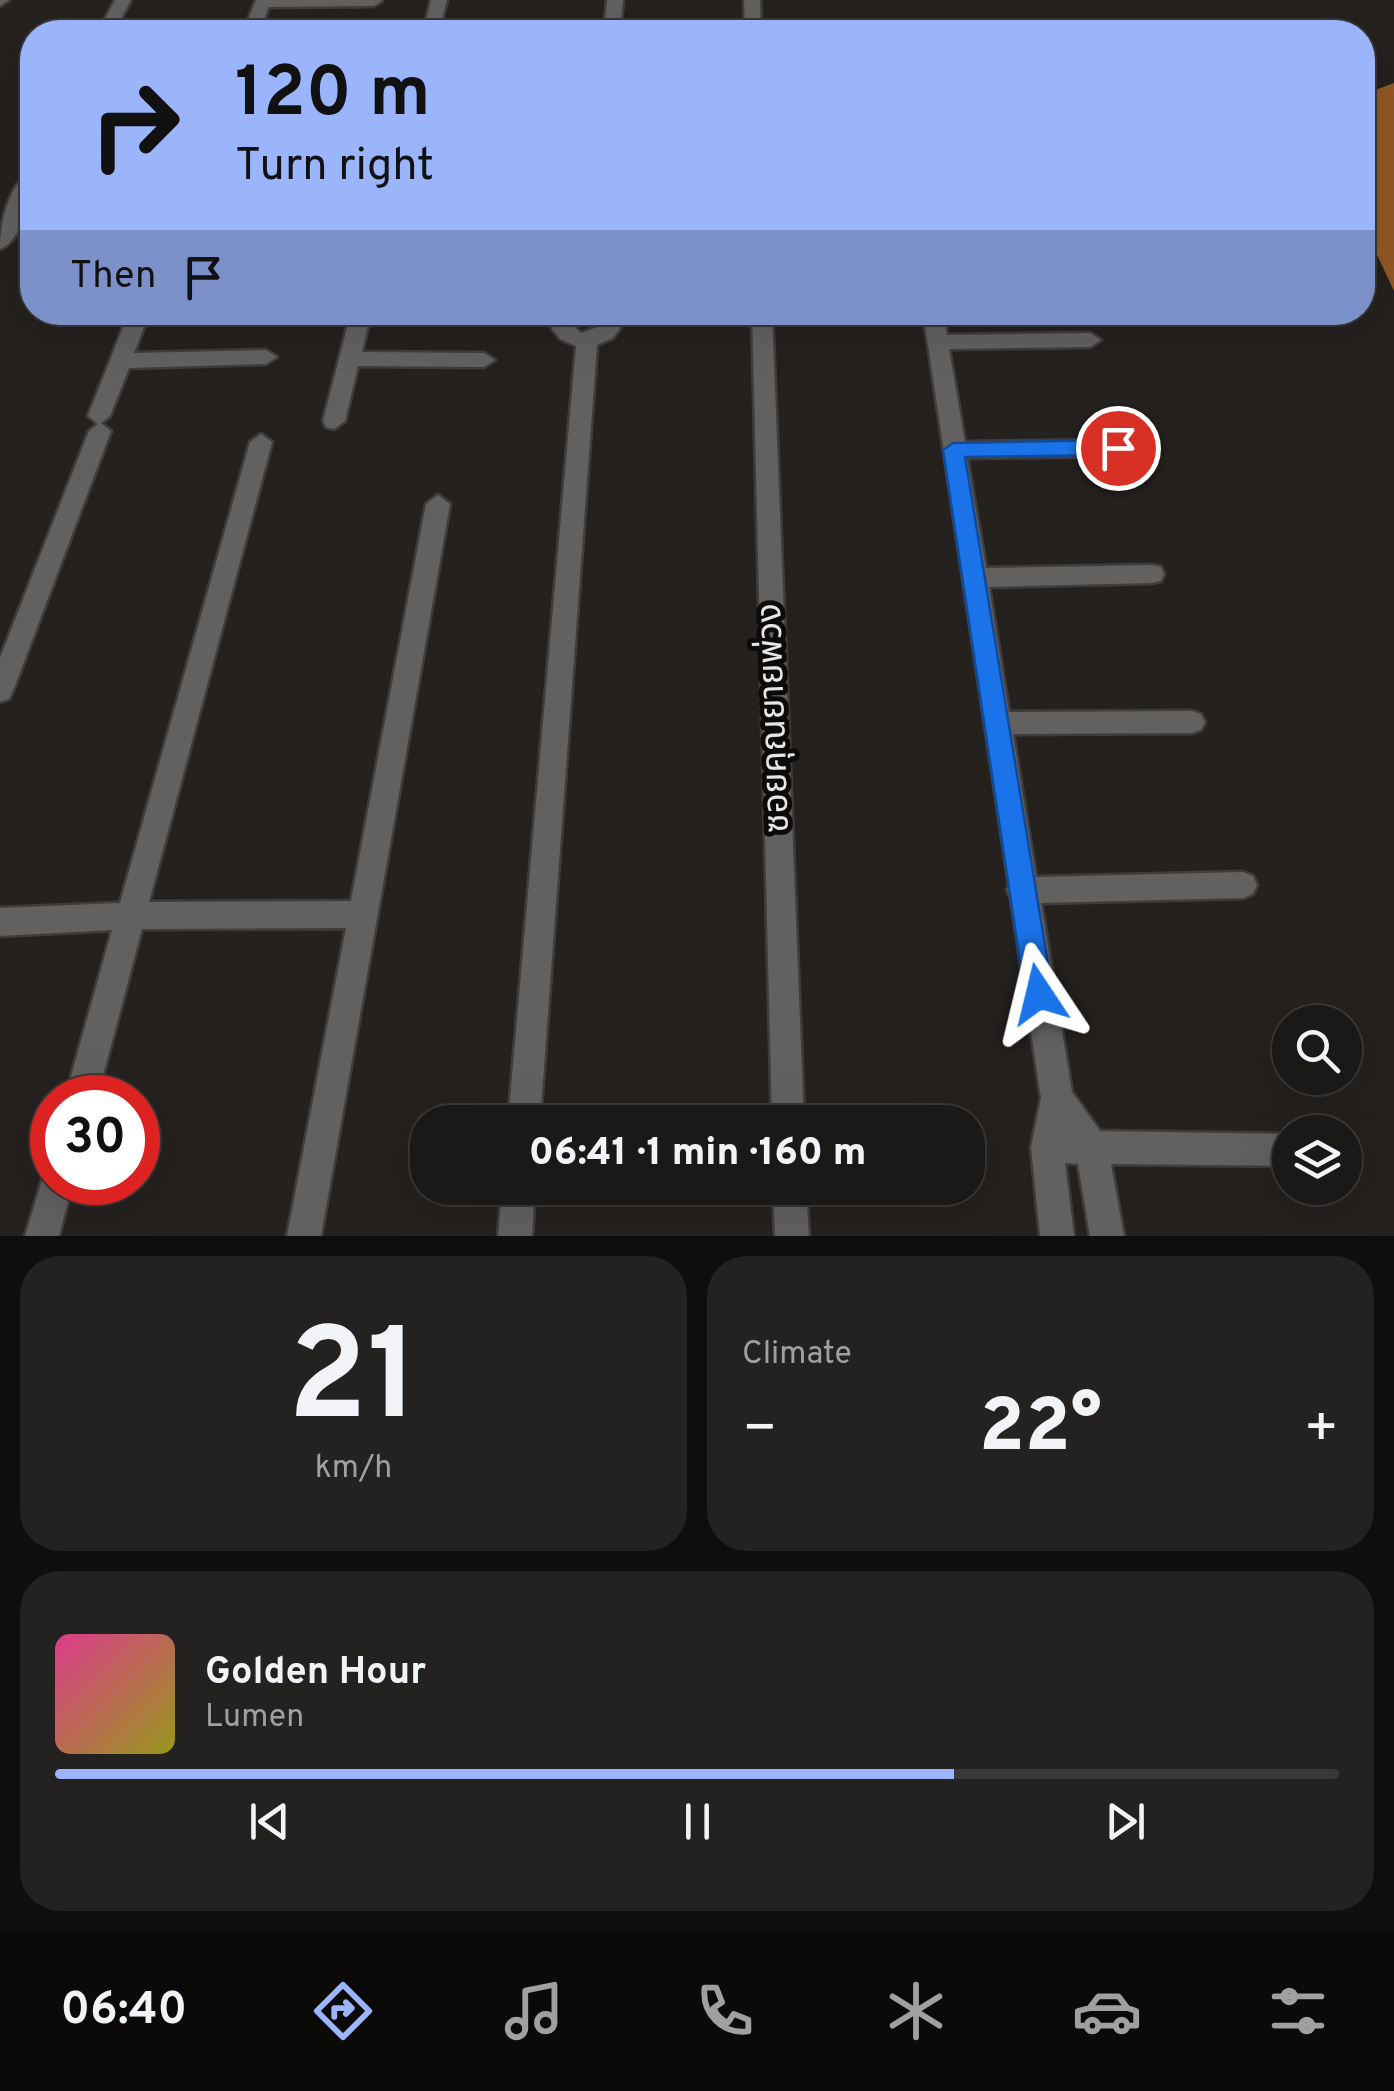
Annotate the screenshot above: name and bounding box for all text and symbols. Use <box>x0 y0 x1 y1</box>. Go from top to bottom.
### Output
text: 120 m <box>235 52 431 141</box>
icon: right <box>70 60 200 190</box>
text: Turn right <box>235 139 434 196</box>
icon: arrive <box>176 250 231 305</box>
text: Then <box>70 253 156 302</box>
pin <box>1076 406 1161 491</box>
icon: arrive <box>1091 421 1146 476</box>
street label: ซอยคุณยายพ่วง <box>749 602 801 834</box>
position arrow <box>987 942 1091 1046</box>
map controls <box>1272 1005 1362 1205</box>
button: search <box>1272 1005 1362 1095</box>
speed limit sign: 30 <box>30 1075 160 1205</box>
button: layers <box>1272 1115 1362 1205</box>
text: 06:41 · 1 min · 160 m <box>529 1130 866 1179</box>
text: 21 <box>288 1301 419 1466</box>
text: Climate <box>742 1335 852 1375</box>
text: 22° <box>979 1383 1102 1478</box>
text: − <box>742 1396 777 1466</box>
text: + <box>1304 1396 1339 1466</box>
text: km/h <box>315 1449 392 1489</box>
text: Golden Hour <box>205 1649 426 1698</box>
text: Lumen <box>205 1698 304 1738</box>
icon: previous <box>242 1794 297 1849</box>
icon: pause <box>670 1794 725 1849</box>
icon: next <box>1098 1794 1153 1849</box>
icon: directions <box>308 1976 378 2046</box>
icon: music <box>499 1976 569 2046</box>
icon: phone <box>690 1976 760 2046</box>
icon: climate <box>881 1976 951 2046</box>
icon: car <box>1072 1976 1142 2046</box>
icon: filters <box>1263 1976 1333 2046</box>
text: 06:40 <box>61 1983 187 2040</box>

